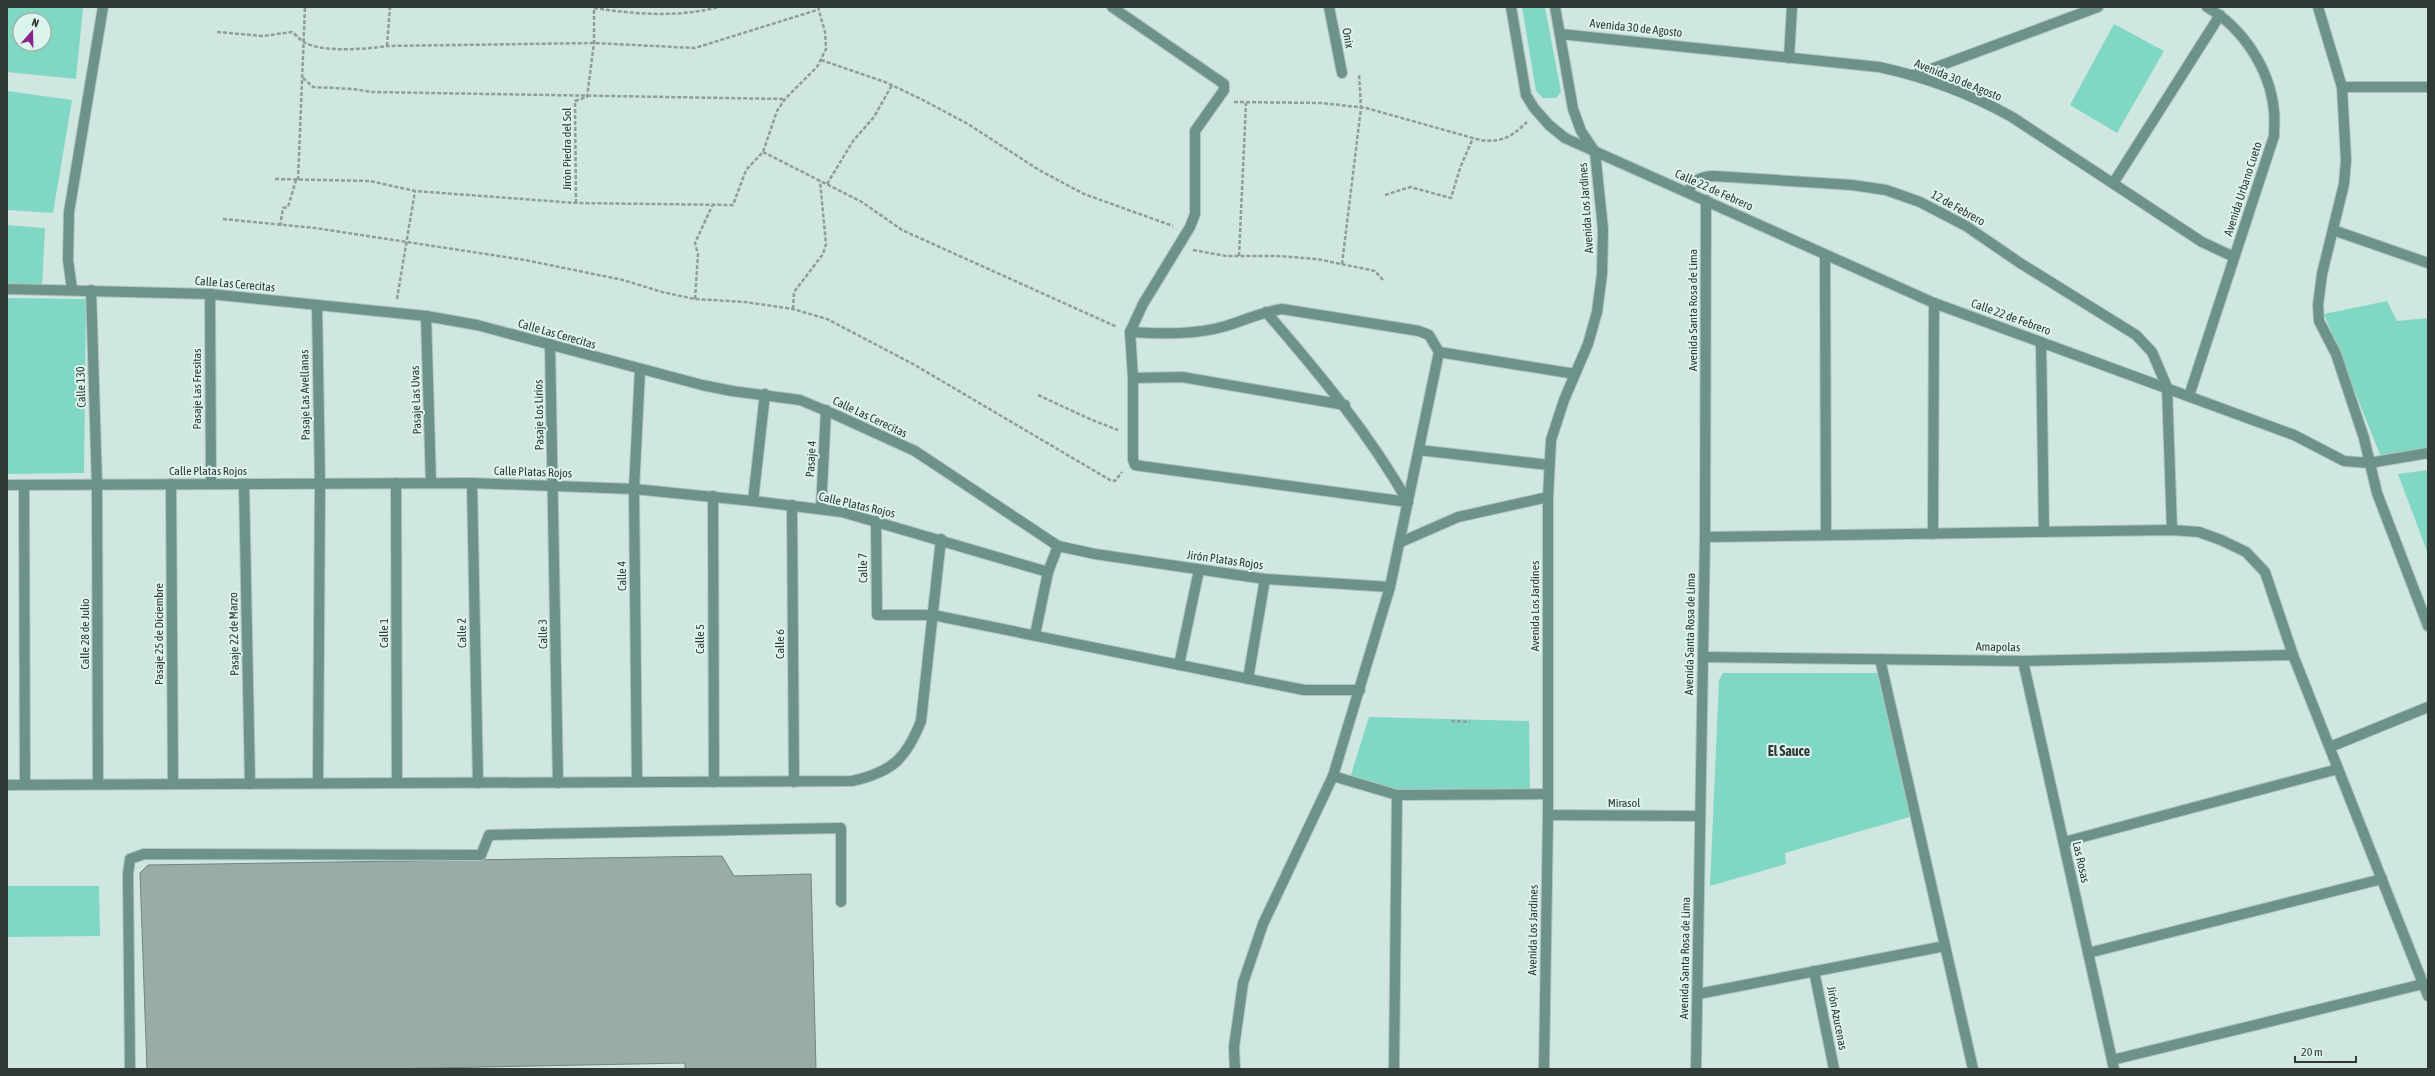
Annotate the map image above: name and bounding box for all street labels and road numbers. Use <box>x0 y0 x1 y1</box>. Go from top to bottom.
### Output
street label: Avenida 30 de Agosto <box>1589 16 1683 40</box>
street label: Onix <box>1339 27 1357 49</box>
street label: Avenida 30 de Agosto <box>1912 56 2004 104</box>
street label: Jirón Piedra del Sol <box>560 107 574 191</box>
street label: Avenida Urbano Cueto <box>2221 140 2265 238</box>
street label: Avenida Los Jardines <box>1576 162 1596 254</box>
street label: Calle 22 de Febrero <box>1673 167 1756 214</box>
street label: 12 de Febrero <box>1929 187 1988 229</box>
street label: Avenida Santa Rosa de Lima <box>1686 249 1700 371</box>
street label: Calle Las Cerecitas <box>194 274 276 294</box>
street label: Calle 22 de Febrero <box>1969 296 2053 338</box>
street label: Calle Las Cerecitas <box>516 316 598 352</box>
street label: Pasaje Las Fresitas <box>190 349 204 429</box>
street label: Pasaje Las Avellanas <box>297 350 313 440</box>
street label: Pasaje Las Uvas <box>408 365 424 435</box>
street label: Calle 130 <box>73 366 89 408</box>
street label: Pasaje Los Lirios <box>531 380 547 450</box>
street label: Calle Las Cerecitas <box>830 394 910 440</box>
street label: Pasaje 4 <box>803 440 819 478</box>
street label: Calle Platas Rojos <box>169 464 247 478</box>
street label: Calle Platas Rojos <box>494 464 572 480</box>
street label: Calle Platas Rojos <box>817 489 897 521</box>
street label: Jirón Platas Rojos <box>1186 548 1264 572</box>
street label: Calle 7 <box>856 553 870 583</box>
street label: Calle 4 <box>615 561 629 591</box>
street label: Avenida Los Jardines <box>1528 561 1542 651</box>
street label: Avenida Santa Rosa de Lima <box>1682 573 1698 695</box>
street label: Pasaje 25 de Diciembre <box>152 583 166 685</box>
street label: Pasaje 22 de Marzo <box>226 592 242 676</box>
street label: Calle 28 de Julio <box>78 598 92 670</box>
street label: Calle 1 <box>377 618 391 648</box>
street label: Calle 2 <box>455 618 469 648</box>
street label: Calle 3 <box>536 619 550 649</box>
street label: Calle 5 <box>693 624 707 654</box>
street label: Calle 6 <box>773 629 787 659</box>
street label: Amapolas <box>1976 640 2020 654</box>
street label: Mirasol <box>1608 796 1641 810</box>
street label: Las Rosas <box>2069 840 2093 884</box>
street label: Avenida Los Jardines <box>1525 885 1541 975</box>
street label: Avenida Santa Rosa de Lima <box>1677 897 1693 1019</box>
street label: Jirón Azucenas <box>1824 985 1850 1051</box>

